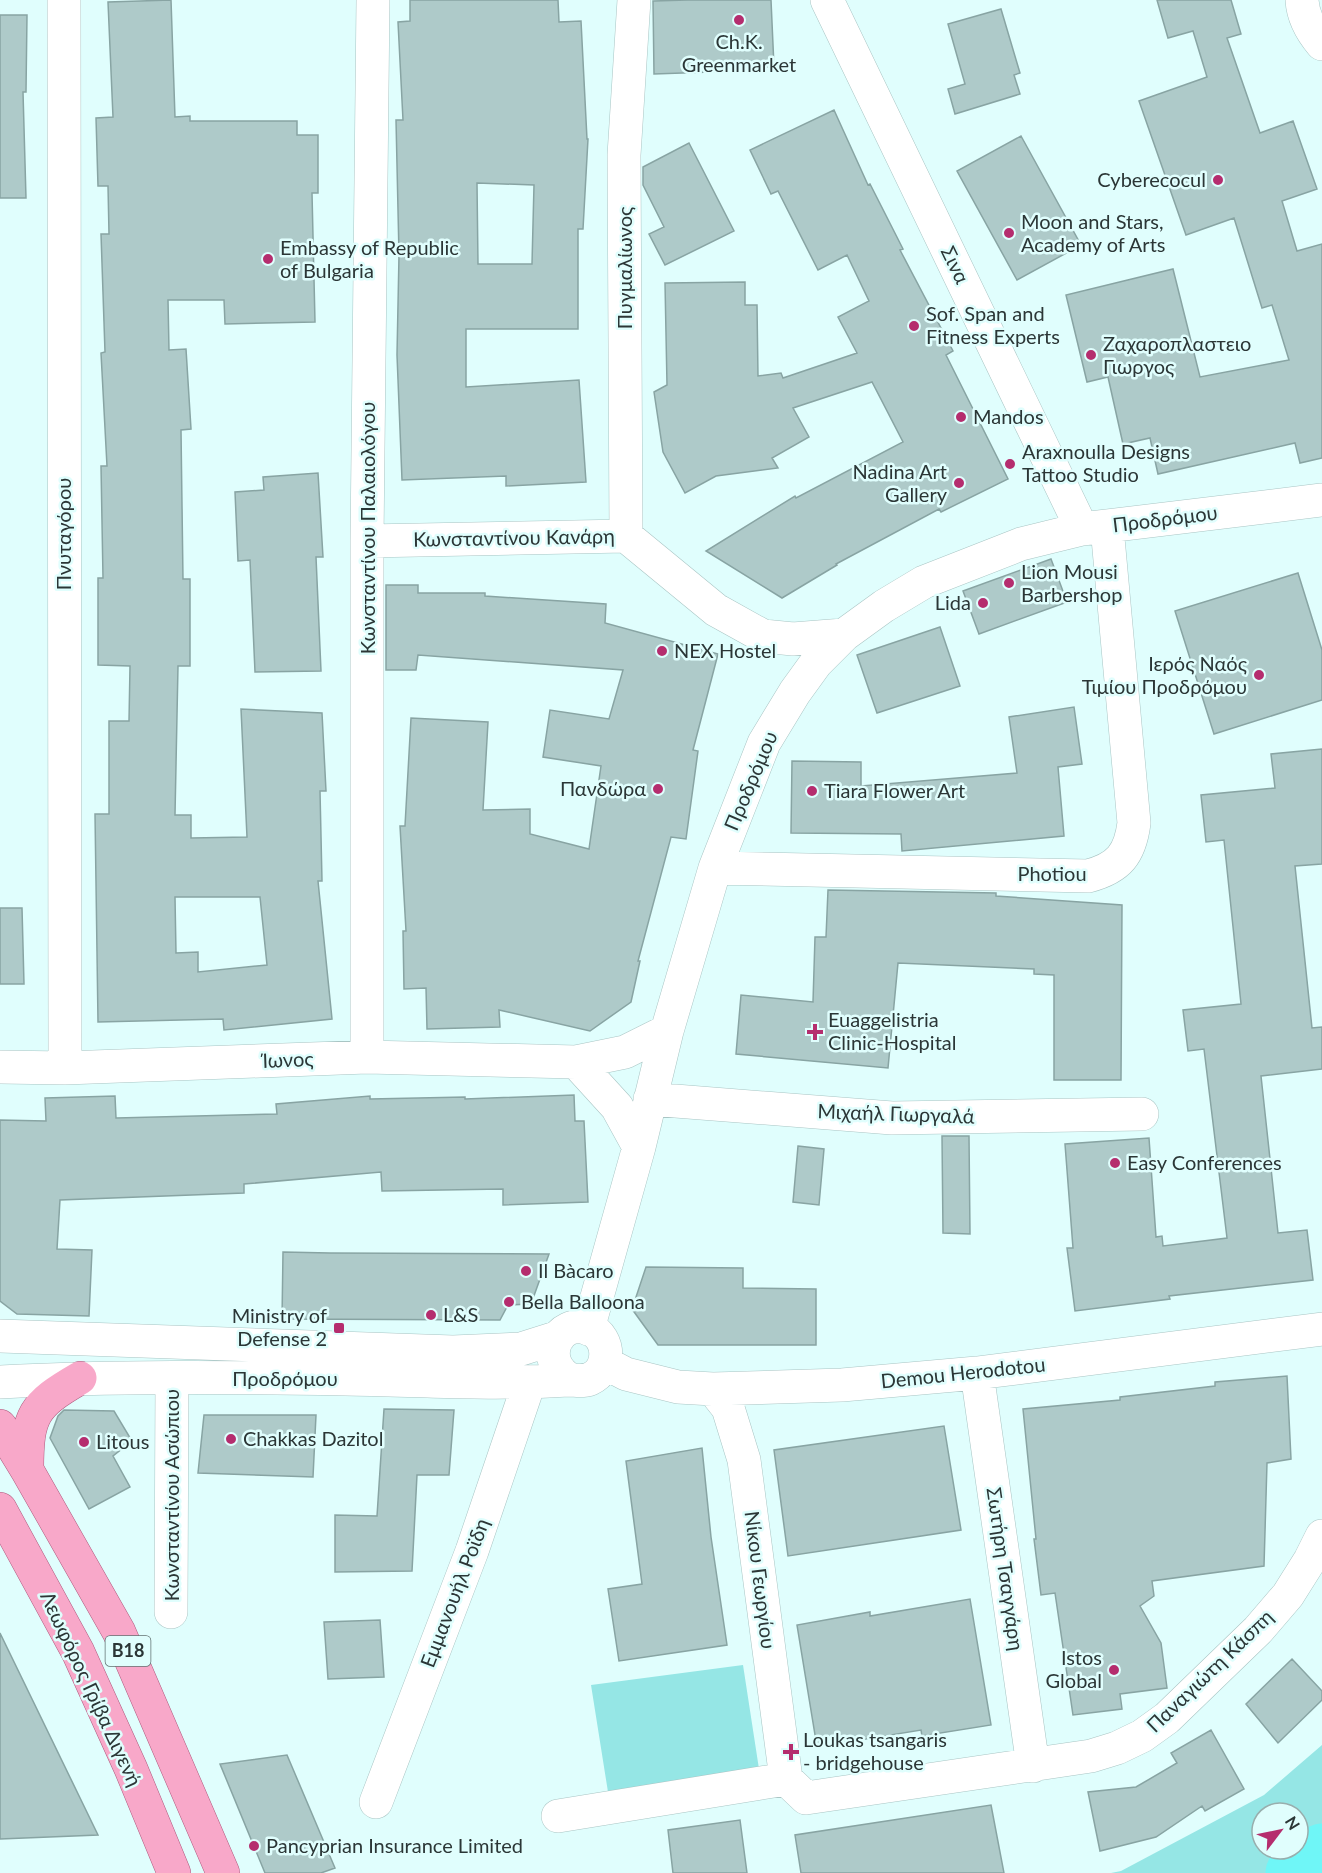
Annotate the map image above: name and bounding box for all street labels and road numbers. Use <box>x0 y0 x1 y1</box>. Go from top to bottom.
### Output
street label: Πυγμαλίωνος <box>612 207 636 329</box>
street label: Σινα <box>937 242 975 287</box>
street label: Κωνσταντίνου Παλαιολόγου <box>355 402 379 654</box>
street label: Πνυταγόρου <box>51 478 75 590</box>
street label: Προδρόμου <box>1111 500 1219 536</box>
street label: Κωνσταντίνου Κανάρη <box>413 523 615 551</box>
street label: Προδρόμου <box>718 727 782 834</box>
street label: Photiou <box>1017 861 1087 885</box>
street label: Ίωνος <box>260 1046 314 1072</box>
street label: Μιχαήλ Γιωργαλά <box>817 1098 975 1128</box>
street label: Demou Herodotou <box>879 1351 1046 1393</box>
street label: Προδρόμου <box>232 1366 338 1390</box>
street label: Κωνσταντίνου Ασώπιου <box>159 1389 183 1601</box>
street label: Σωτήρη Τσαγγάρη <box>983 1486 1029 1652</box>
street label: Νίκου Γεωργίου <box>741 1510 781 1650</box>
street label: Εμμανουήλ Ροϊδη <box>415 1515 493 1670</box>
street label: Λεωφόρος Γρίβα Διγενή <box>36 1587 148 1790</box>
street label: Παναγιώτη Κάσπη <box>1141 1604 1277 1737</box>
road number: B18 <box>106 1636 150 1666</box>

